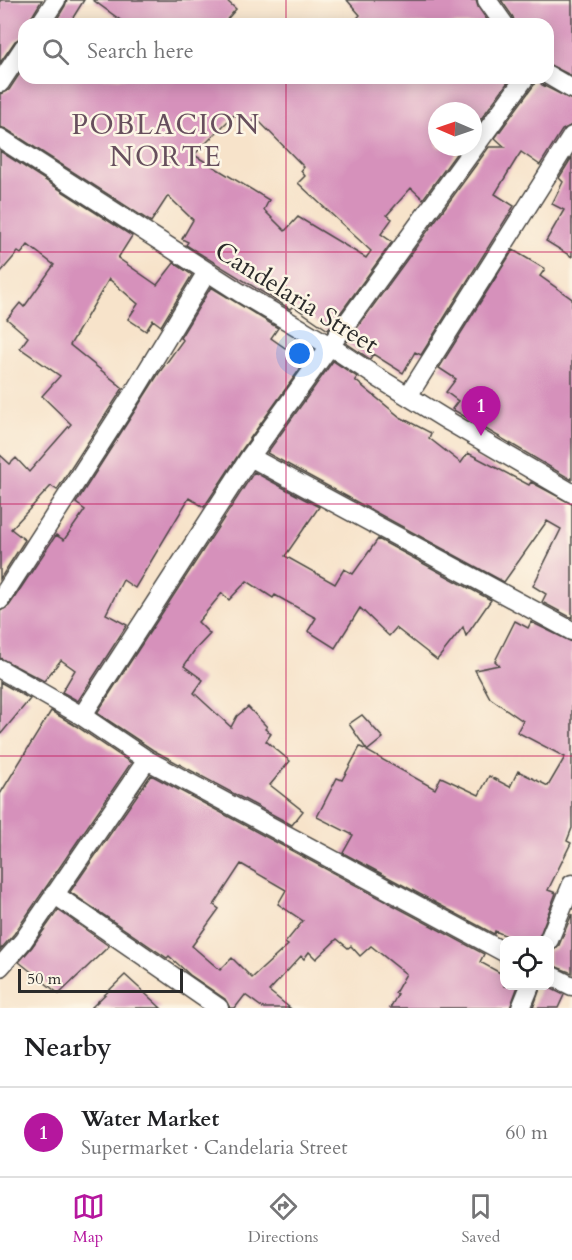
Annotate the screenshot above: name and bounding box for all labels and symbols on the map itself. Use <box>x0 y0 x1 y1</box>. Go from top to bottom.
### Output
north arrow <box>428 102 482 156</box>
district label: POBLACION NORTE <box>71 106 261 176</box>
street label: Candelaria Street <box>208 233 385 362</box>
your location <box>285 339 314 368</box>
pin: 1 <box>462 386 500 436</box>
scale bar <box>18 966 183 994</box>

